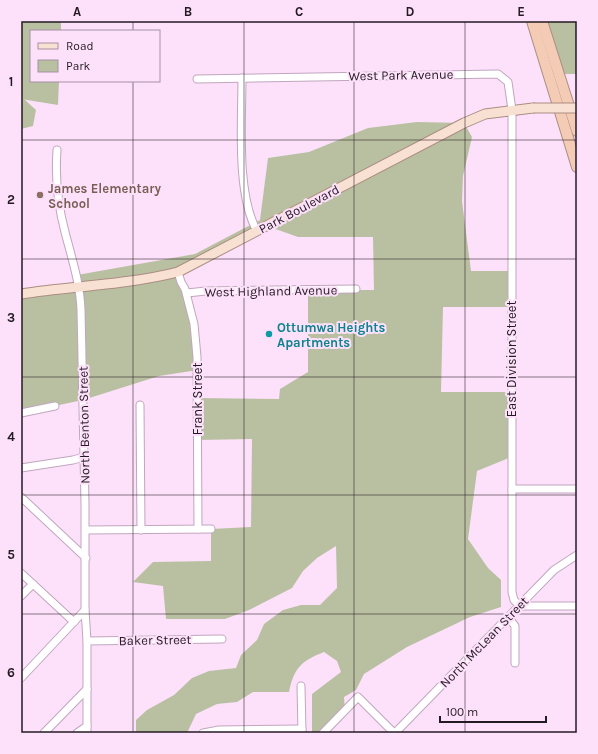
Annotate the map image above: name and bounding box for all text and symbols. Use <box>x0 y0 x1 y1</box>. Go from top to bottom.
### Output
text: A <box>73 4 81 19</box>
text: B <box>184 4 192 19</box>
text: C <box>295 4 303 19</box>
text: D <box>406 4 415 19</box>
text: E <box>517 4 525 19</box>
legend <box>30 30 160 82</box>
text: Road <box>66 39 94 53</box>
text: Park <box>66 59 91 73</box>
street label: West Park Avenue <box>348 67 454 83</box>
text: 1 <box>9 74 13 89</box>
place label: James Elementary School <box>48 181 161 211</box>
street label: Park Boulevard <box>256 182 342 236</box>
marker: James Elementary School <box>35 190 45 200</box>
text: 2 <box>7 192 15 207</box>
street label: West Highland Avenue <box>205 282 338 300</box>
street label: East Division Street <box>504 301 519 417</box>
text: 3 <box>7 310 15 325</box>
place label: Ottumwa Heights Apartments <box>277 320 385 350</box>
marker: Ottumwa Heights Apartments <box>264 329 274 339</box>
street label: Frank Street <box>190 363 205 435</box>
street label: North Benton Street <box>75 366 93 484</box>
text: 4 <box>7 429 15 444</box>
text: 5 <box>7 547 15 562</box>
street label: North McLean Street <box>437 593 531 691</box>
street label: Baker Street <box>119 632 192 648</box>
text: 6 <box>7 665 15 680</box>
scale bar <box>440 698 546 724</box>
text: 100 m <box>446 705 478 719</box>

